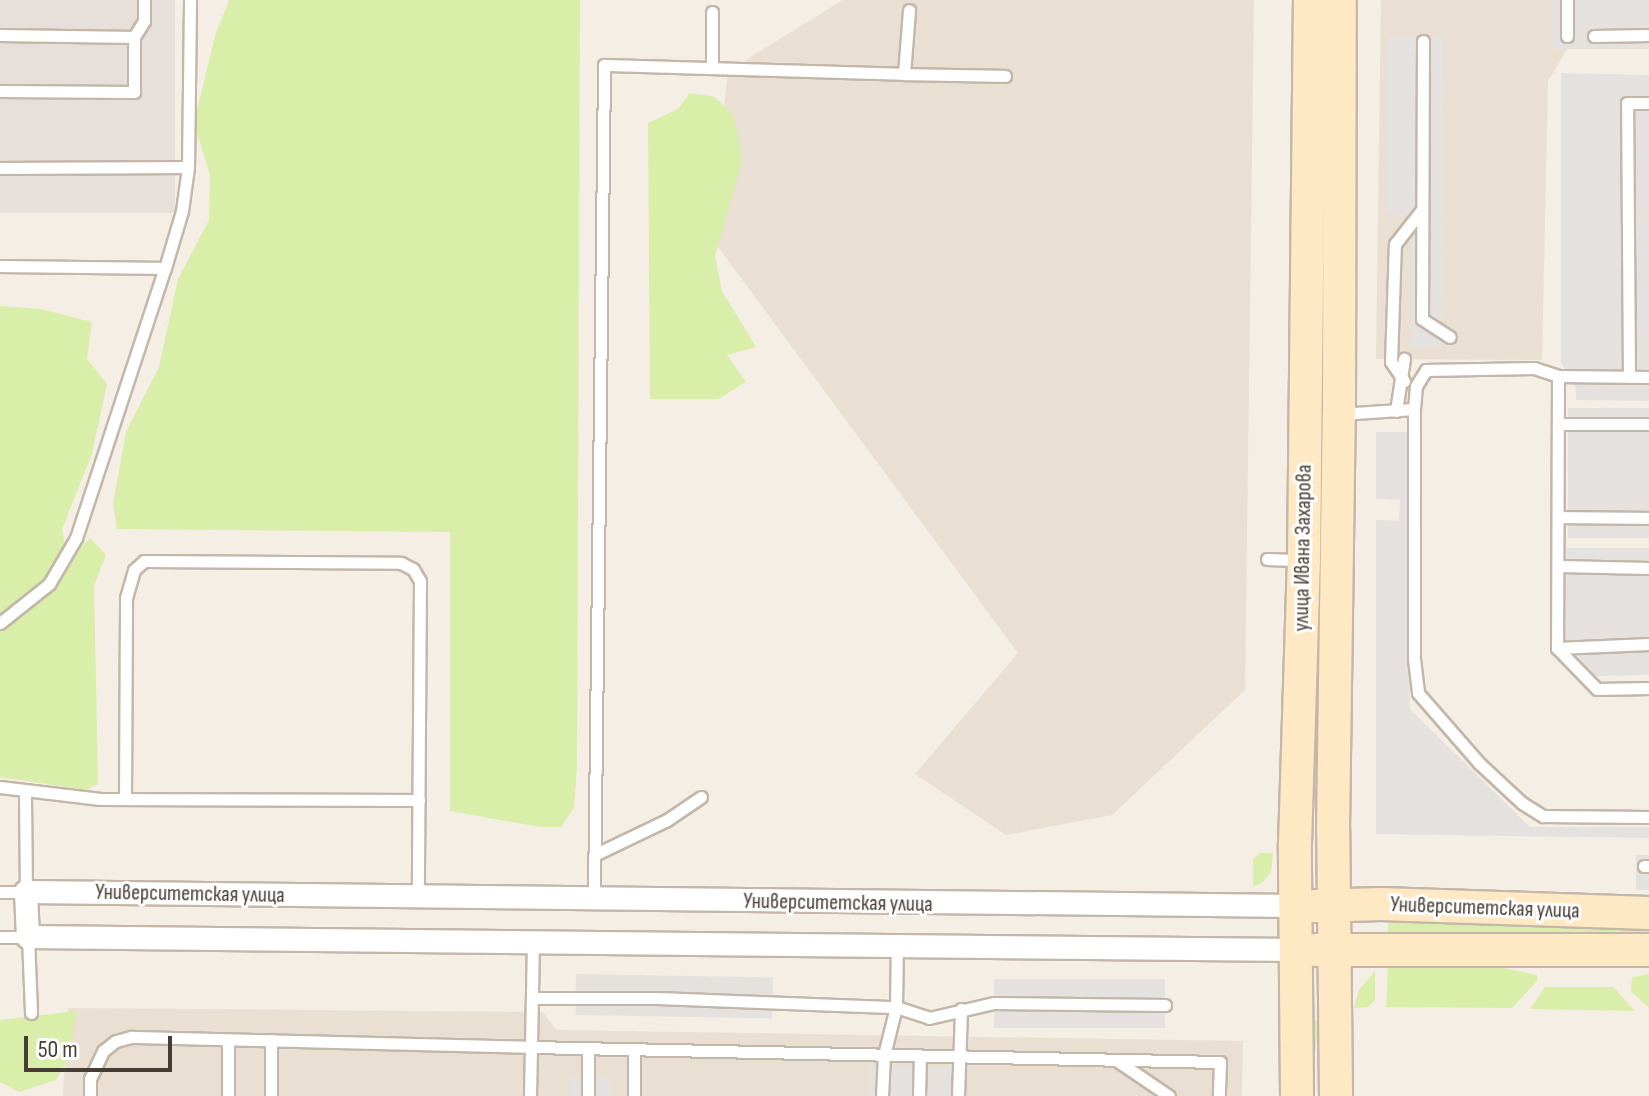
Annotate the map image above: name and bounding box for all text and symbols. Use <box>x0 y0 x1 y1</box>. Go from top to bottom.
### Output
street label: улица Ивана Захарова <box>1288 464 1318 632</box>
street label: Университетская улица <box>95 879 285 909</box>
street label: Университетская улица <box>743 888 933 918</box>
street label: Университетская улица <box>1390 892 1580 924</box>
scale bar <box>28 1020 176 1070</box>
text: 50 m <box>38 1035 78 1064</box>

